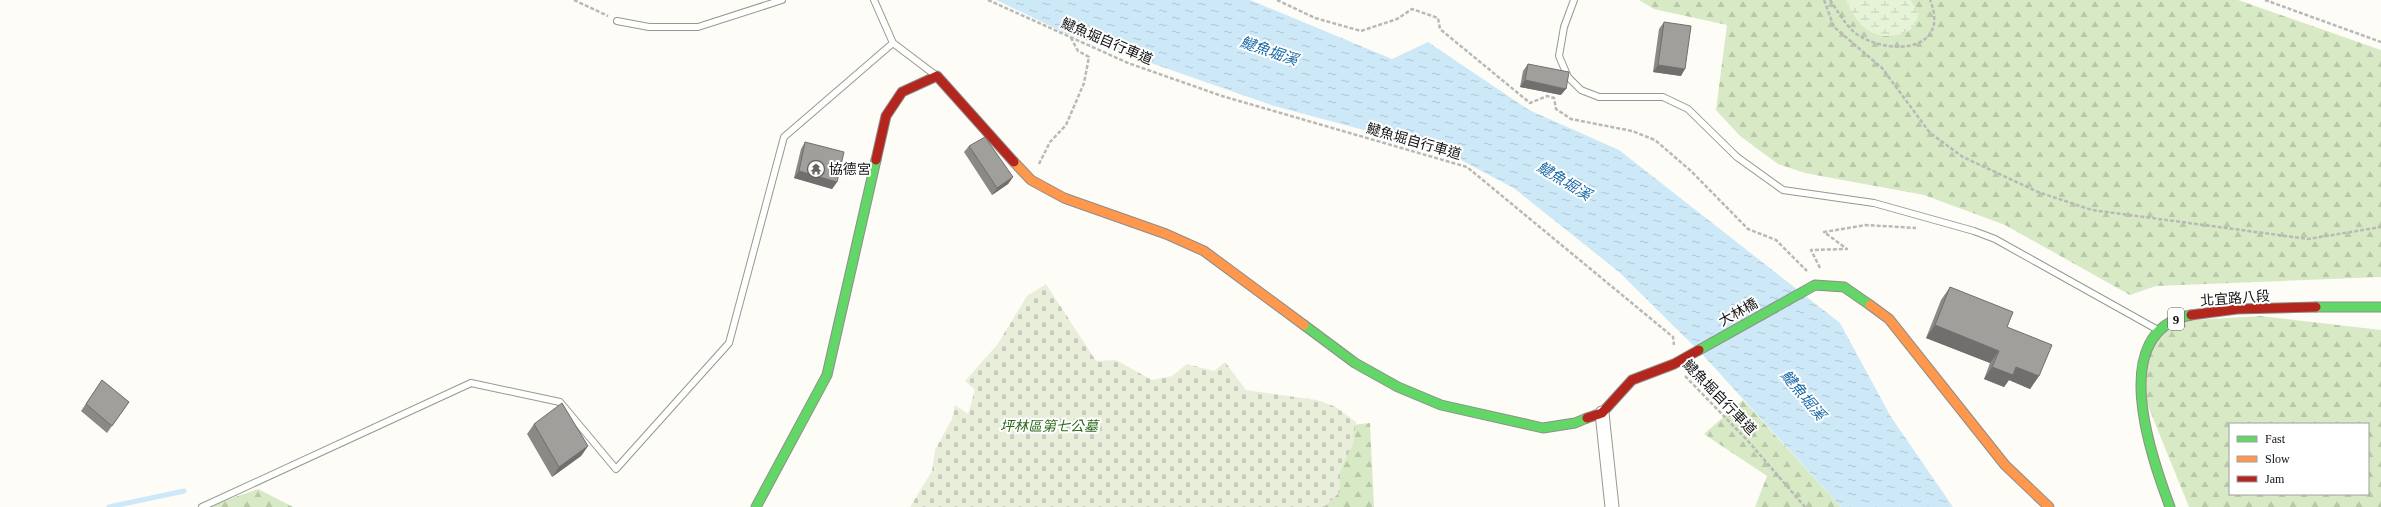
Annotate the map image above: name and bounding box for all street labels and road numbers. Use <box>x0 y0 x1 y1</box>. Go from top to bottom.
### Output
street label: 𩻸魚堀自行車道 <box>1059 14 1155 68</box>
street label: 𩻸魚堀自行車道 <box>1365 120 1463 162</box>
street label: 北宜路八段 <box>2200 288 2270 308</box>
street label: 大林橋 <box>1716 296 1760 329</box>
road number: 9 <box>2168 308 2184 330</box>
street label: 𩻸魚堀自行車道 <box>1680 356 1760 438</box>

